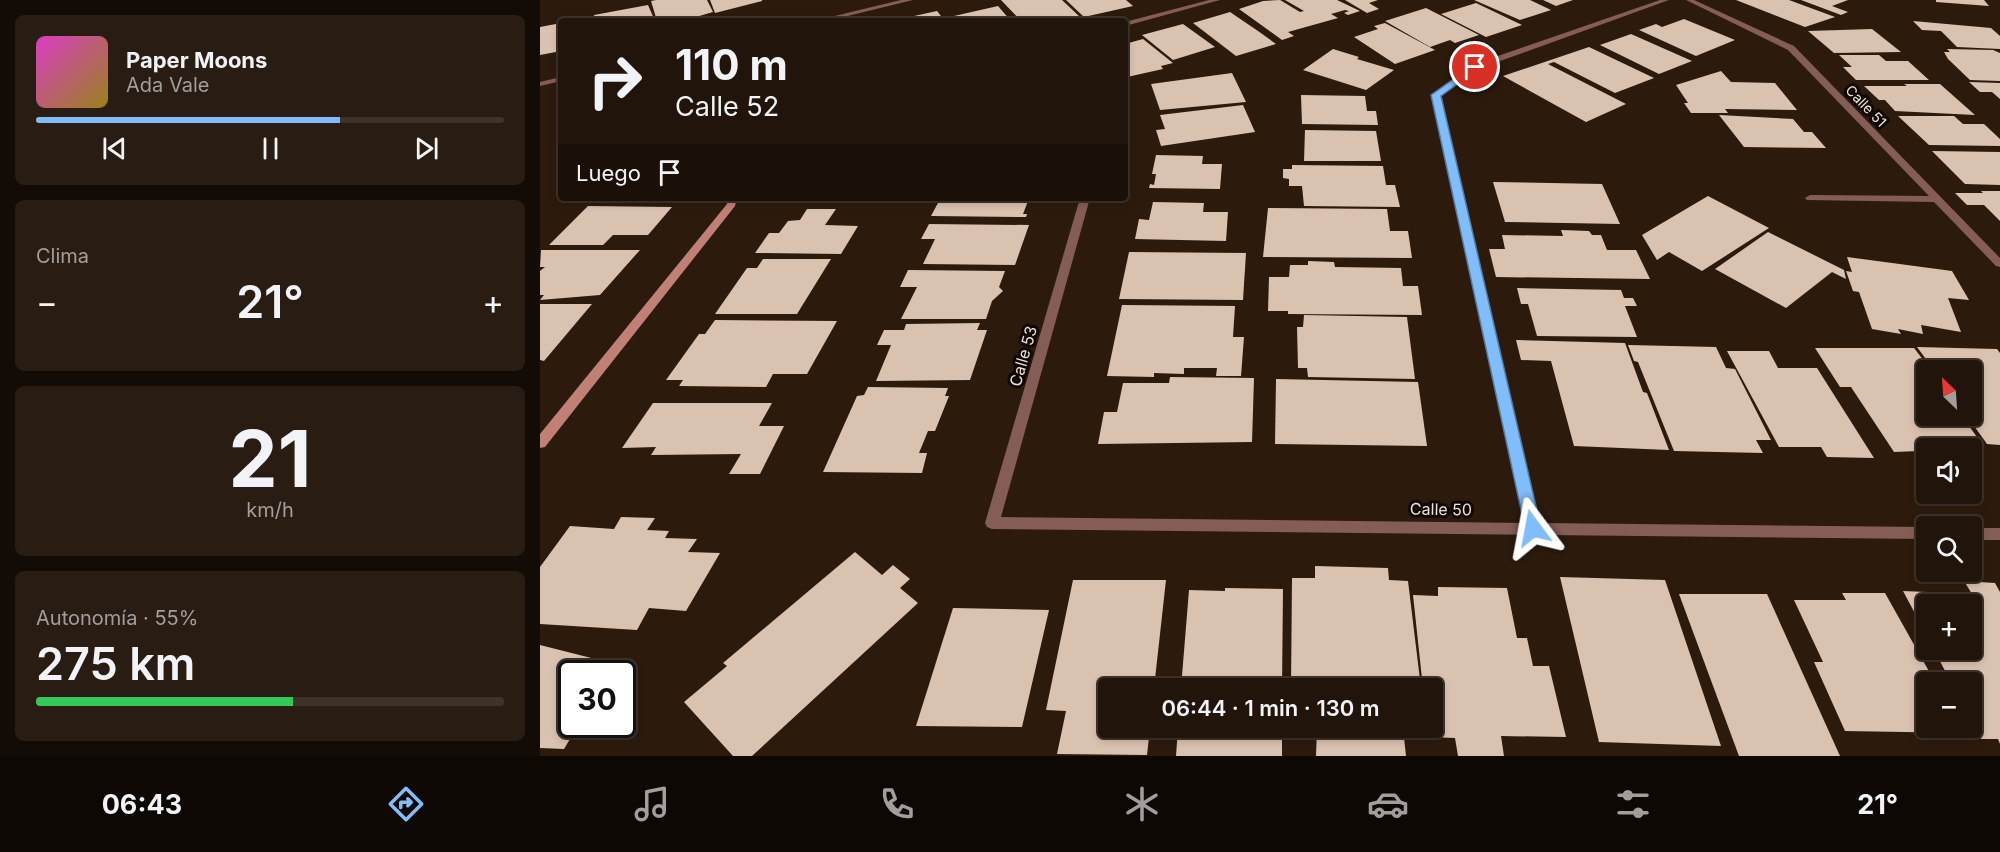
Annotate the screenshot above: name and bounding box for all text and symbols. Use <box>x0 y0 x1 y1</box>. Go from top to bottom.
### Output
text: 110 m <box>675 39 788 90</box>
pin <box>1449 41 1500 92</box>
icon: right <box>576 42 654 120</box>
text: Paper Moons <box>126 47 267 73</box>
icon: arrive <box>1458 50 1491 83</box>
text: Ada Vale <box>126 73 209 97</box>
street label: Calle 51 <box>1842 81 1890 130</box>
text: Calle 52 <box>675 90 779 123</box>
icon: previous <box>98 132 131 165</box>
icon: pause <box>254 132 287 165</box>
icon: next <box>410 132 443 165</box>
icon: arrive <box>653 156 686 189</box>
text: Luego <box>576 160 641 186</box>
text: Clima <box>36 244 89 268</box>
text: 21° <box>236 274 304 329</box>
text: − <box>36 282 58 322</box>
text: + <box>482 282 504 322</box>
street label: Calle 53 <box>1005 324 1041 388</box>
north arrow <box>1916 360 1982 426</box>
map controls <box>1916 360 1982 738</box>
text: 21 <box>229 411 311 506</box>
button: sound <box>1916 438 1982 504</box>
position arrow <box>1501 496 1565 560</box>
text: km/h <box>246 498 294 522</box>
street label: Calle 50 <box>1410 498 1472 520</box>
button: search <box>1916 516 1982 582</box>
button: + <box>1916 594 1982 660</box>
text: Autonomía · 55% <box>36 606 198 630</box>
text: 275 km <box>36 636 195 691</box>
speed limit sign: 30 <box>558 660 636 738</box>
button: − <box>1916 672 1982 738</box>
text: 06:44 · 1 min · 130 m <box>1161 695 1380 721</box>
icon: directions <box>385 783 427 825</box>
icon: music <box>631 783 673 825</box>
icon: phone <box>876 783 918 825</box>
icon: climate <box>1121 783 1163 825</box>
icon: car <box>1367 783 1409 825</box>
icon: filters <box>1612 783 1654 825</box>
text: 06:43 <box>102 788 182 821</box>
text: 21° <box>1857 788 1898 821</box>

